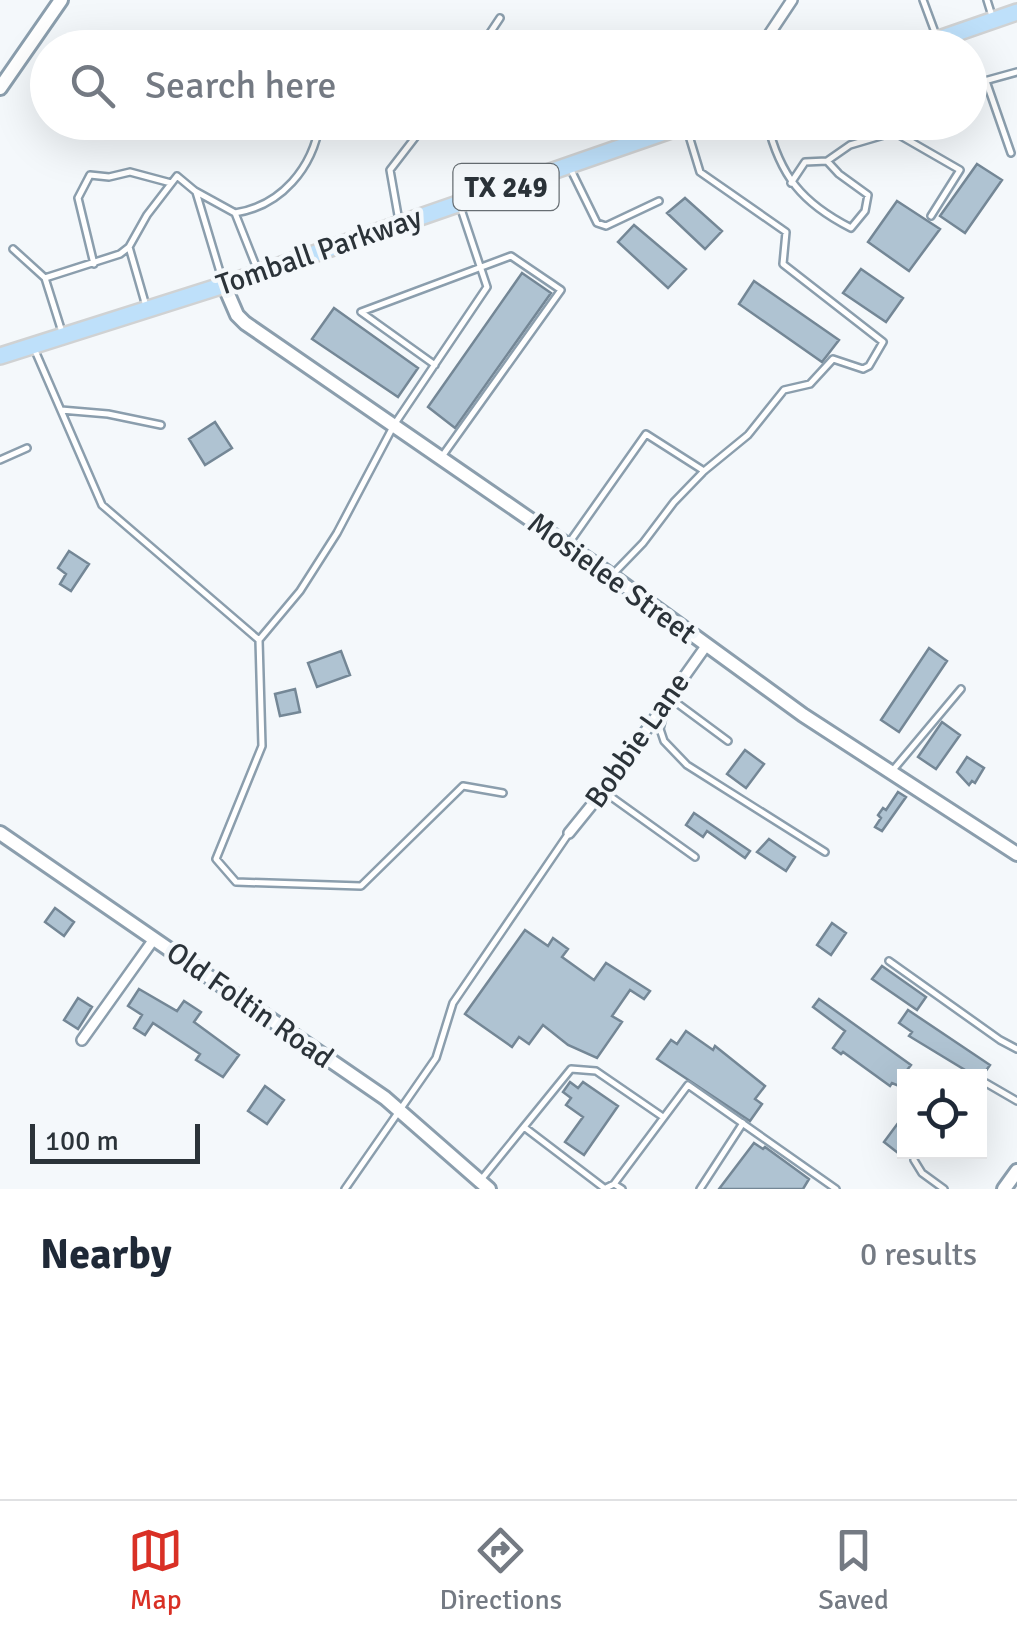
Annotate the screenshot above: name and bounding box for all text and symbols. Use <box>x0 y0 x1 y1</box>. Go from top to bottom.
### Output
search box <box>30 30 987 140</box>
icon: search <box>65 58 120 113</box>
text: Search here <box>145 62 337 109</box>
road number: TX 249 <box>454 164 558 210</box>
street label: Tomball Parkway <box>212 199 427 304</box>
street label: Mosielee Street <box>520 505 703 652</box>
street label: Bobbie Lane <box>577 665 698 815</box>
street label: Old Foltin Road <box>159 934 340 1077</box>
map controls <box>897 1069 987 1159</box>
button: locate <box>897 1069 987 1159</box>
scale bar <box>30 1119 200 1164</box>
text: 100 m <box>45 1124 119 1158</box>
text: Nearby <box>40 1229 172 1280</box>
text: 0 results <box>860 1235 977 1274</box>
tab: Map <box>128 1523 183 1617</box>
tab: Directions <box>440 1523 562 1617</box>
tab: Saved <box>818 1523 889 1617</box>

